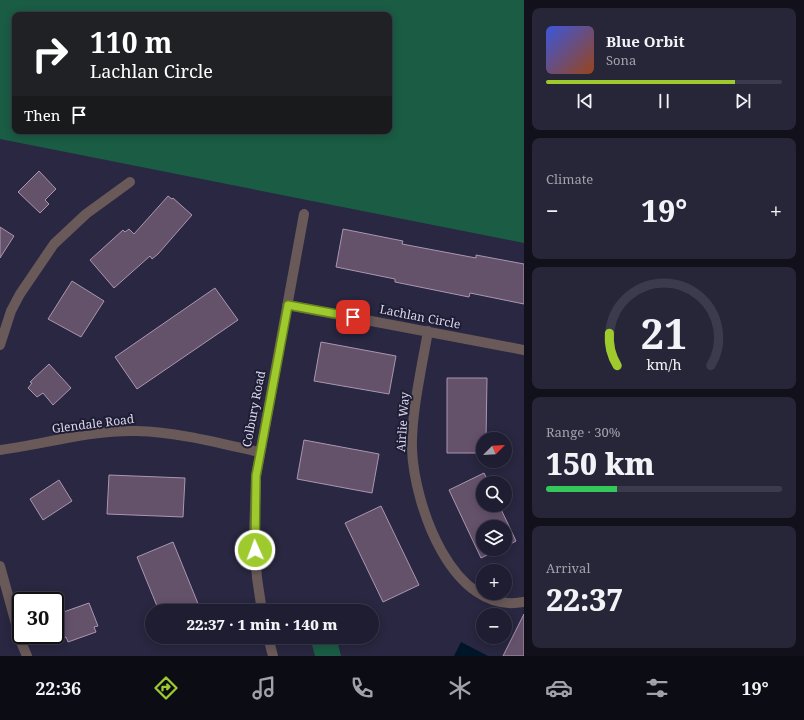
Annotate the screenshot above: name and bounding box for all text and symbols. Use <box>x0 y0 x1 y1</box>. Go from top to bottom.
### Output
text: 110 m <box>90 23 172 61</box>
icon: right <box>24 28 76 80</box>
text: Blue Orbit <box>606 31 685 51</box>
text: Sona <box>606 51 636 69</box>
text: Lachlan Circle <box>90 59 213 83</box>
icon: previous <box>574 90 596 112</box>
icon: pause <box>653 90 675 112</box>
icon: next <box>732 90 754 112</box>
icon: arrive <box>68 104 90 126</box>
text: Then <box>24 105 60 125</box>
text: Climate <box>546 170 593 188</box>
text: 19° <box>641 190 687 231</box>
text: − <box>546 195 559 225</box>
text: + <box>770 195 782 225</box>
pin <box>336 300 370 334</box>
street label: Lachlan Circle <box>378 300 462 333</box>
text: 21 <box>640 305 688 361</box>
icon: arrive <box>342 306 364 328</box>
text: km/h <box>646 355 682 374</box>
street label: Colbury Road <box>238 369 269 449</box>
street label: Airlie Way <box>392 391 413 453</box>
street label: Glendale Road <box>51 410 136 437</box>
text: Range · 30% <box>546 423 620 441</box>
north arrow <box>476 432 512 468</box>
map controls <box>476 432 512 644</box>
text: 150 km <box>546 443 655 484</box>
button: search <box>476 476 512 512</box>
button: layers <box>476 520 512 556</box>
position arrow <box>234 529 276 571</box>
text: Arrival <box>546 559 590 577</box>
button: + <box>476 564 512 600</box>
text: 22:37 <box>546 579 623 620</box>
speed limit sign: 30 <box>12 592 64 644</box>
button: − <box>476 608 512 644</box>
text: 22:37 · 1 min · 140 m <box>186 614 338 634</box>
icon: directions <box>152 674 180 702</box>
icon: music <box>250 674 278 702</box>
icon: phone <box>348 674 376 702</box>
icon: climate <box>446 674 474 702</box>
icon: car <box>545 674 573 702</box>
icon: filters <box>643 674 671 702</box>
text: 22:36 <box>35 676 81 700</box>
text: 19° <box>741 676 769 700</box>

